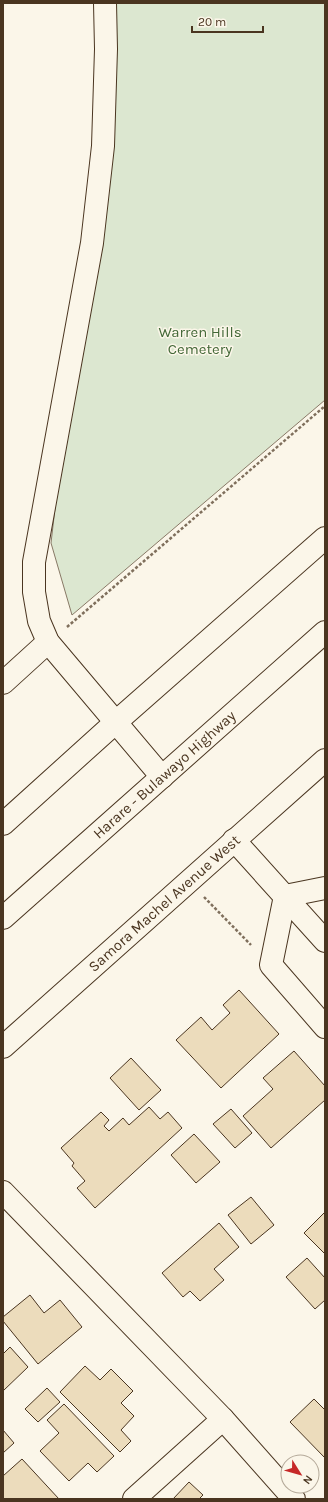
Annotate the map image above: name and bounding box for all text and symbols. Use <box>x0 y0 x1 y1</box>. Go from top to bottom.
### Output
scale bar <box>192 8 263 34</box>
text: 20 m <box>198 15 226 29</box>
park label: Warren Hills Cemetery <box>158 323 242 358</box>
street label: Harare - Bulawayo Highway <box>90 707 239 843</box>
street label: Samora Machel Avenue West <box>85 831 244 976</box>
north arrow <box>280 1454 320 1494</box>
text: N <box>300 1473 315 1487</box>

